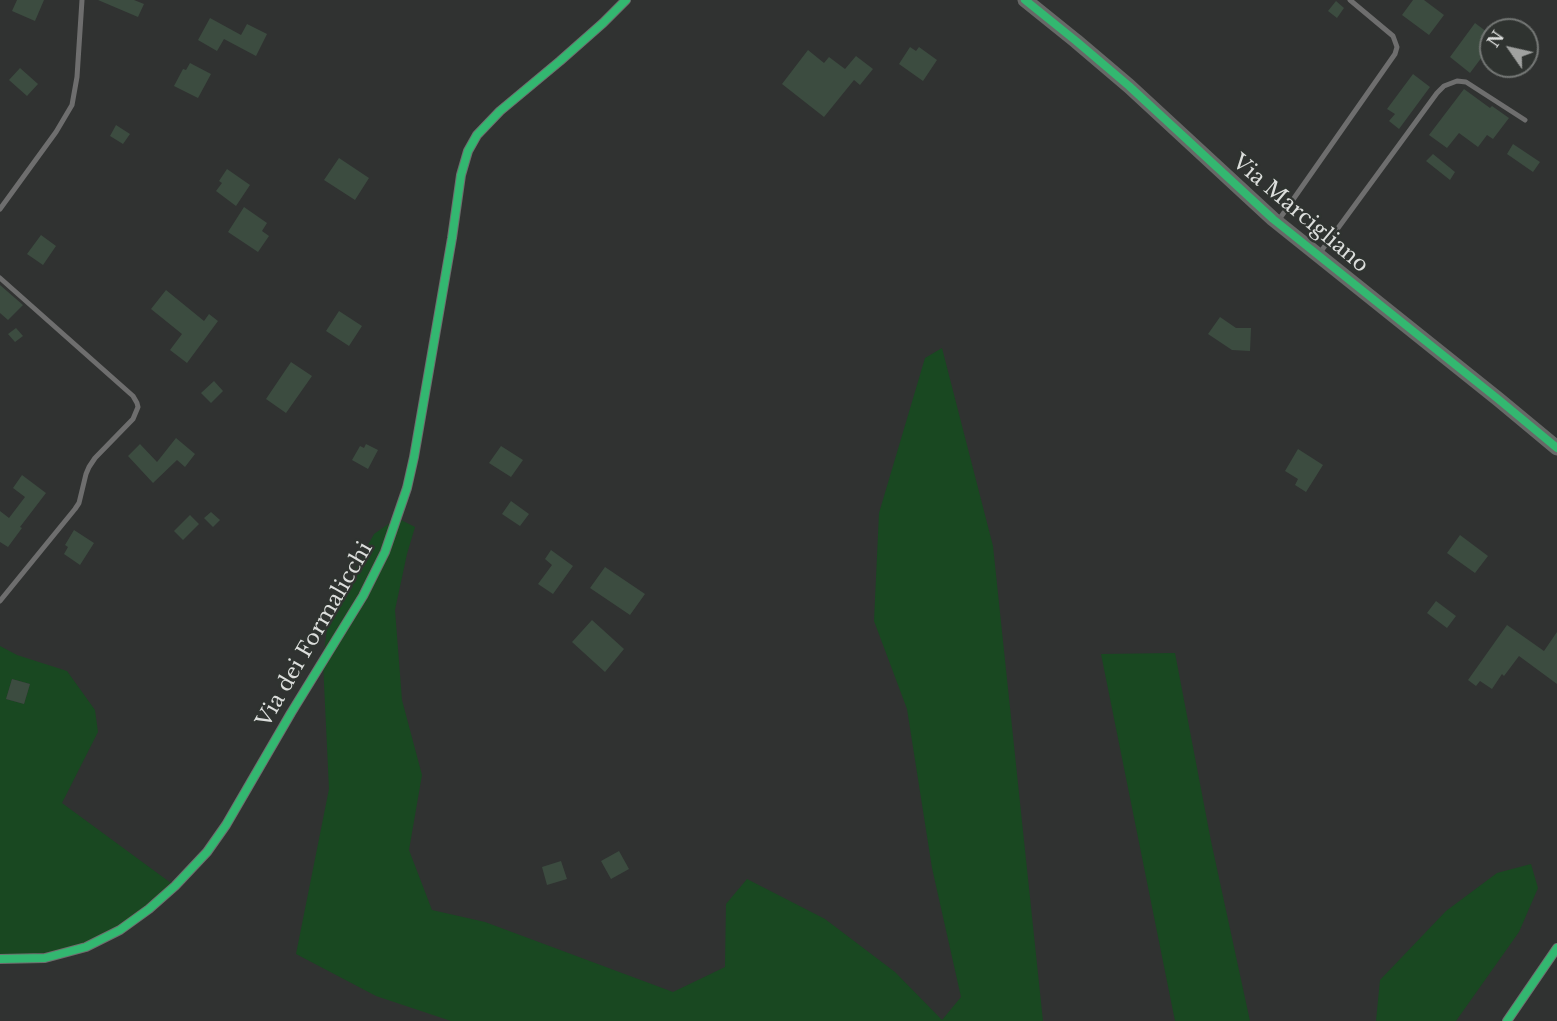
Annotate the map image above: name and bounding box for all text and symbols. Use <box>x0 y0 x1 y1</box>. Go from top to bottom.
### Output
north arrow <box>1479 18 1539 78</box>
text: N <box>1483 27 1508 51</box>
street label: Via Marcigliano <box>1227 150 1373 278</box>
street label: Via dei Formalicchi <box>252 538 378 732</box>

